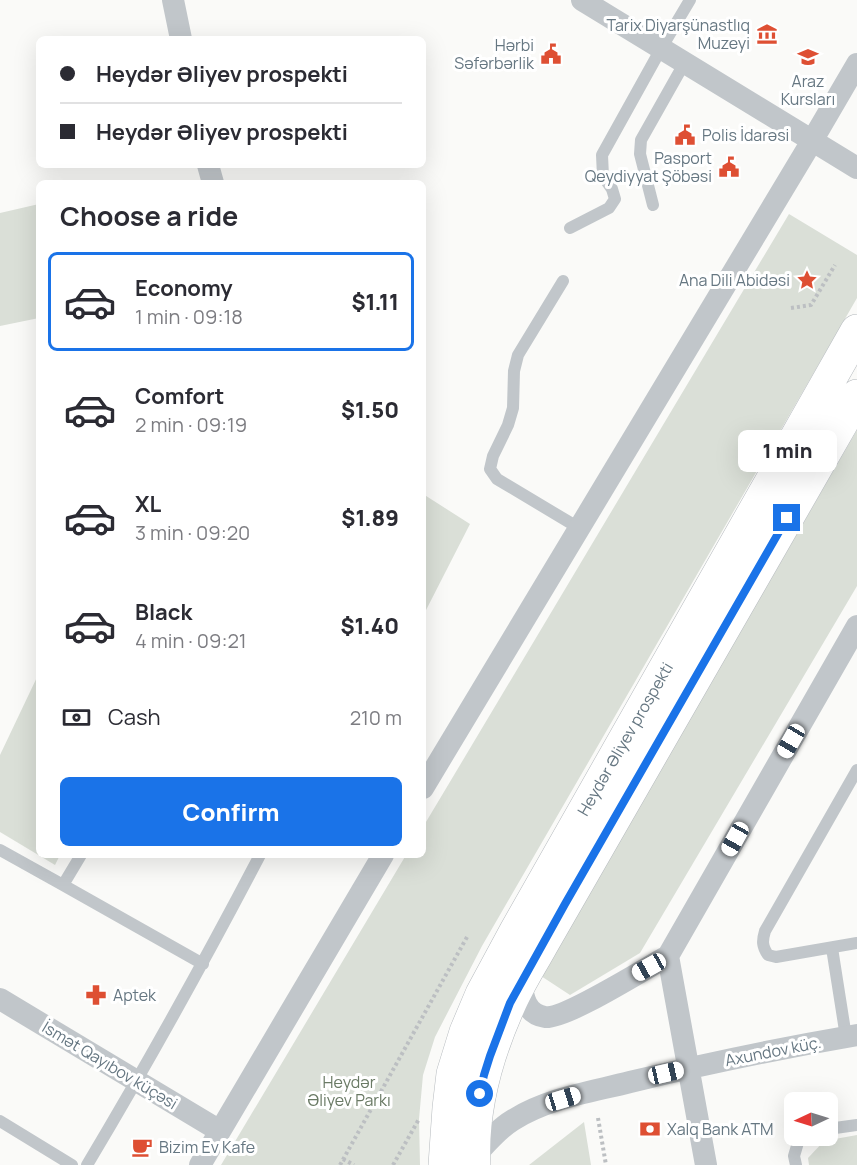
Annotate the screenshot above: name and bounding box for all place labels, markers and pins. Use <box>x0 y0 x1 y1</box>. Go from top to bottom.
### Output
place label: Tarix Diyarşünastlıq Muzeyi <box>607 14 750 54</box>
museum icon: Tarix Diyarşünastlıq Muzeyi <box>755 22 779 46</box>
place label: Hərbi Səfərbərlik <box>454 34 535 74</box>
public building icon: Hərbi Səfərbərlik <box>539 42 563 66</box>
school or university icon: Araz Kursları <box>796 45 820 69</box>
place label: Araz Kursları <box>781 70 835 110</box>
public building icon: Polis İdarəsi <box>673 123 697 147</box>
place label: Polis İdarəsi <box>702 124 789 146</box>
place label: Pasport Qeydiyyat Şöbəsi <box>585 147 712 187</box>
public building icon: Pasport Qeydiyyat Şöbəsi <box>717 155 741 179</box>
place icon: Ana Dili Abidəsi <box>795 268 819 292</box>
place label: Ana Dili Abidəsi <box>679 269 790 291</box>
pharmacy icon: Aptek <box>84 983 108 1007</box>
place label: Aptek <box>113 984 157 1006</box>
bank icon: Xalq Bank ATM <box>638 1117 662 1141</box>
place label: Xalq Bank ATM <box>667 1118 774 1140</box>
cafe icon: Bizim Ev Kafe <box>130 1135 154 1159</box>
place label: Bizim Ev Kafe <box>159 1136 255 1158</box>

